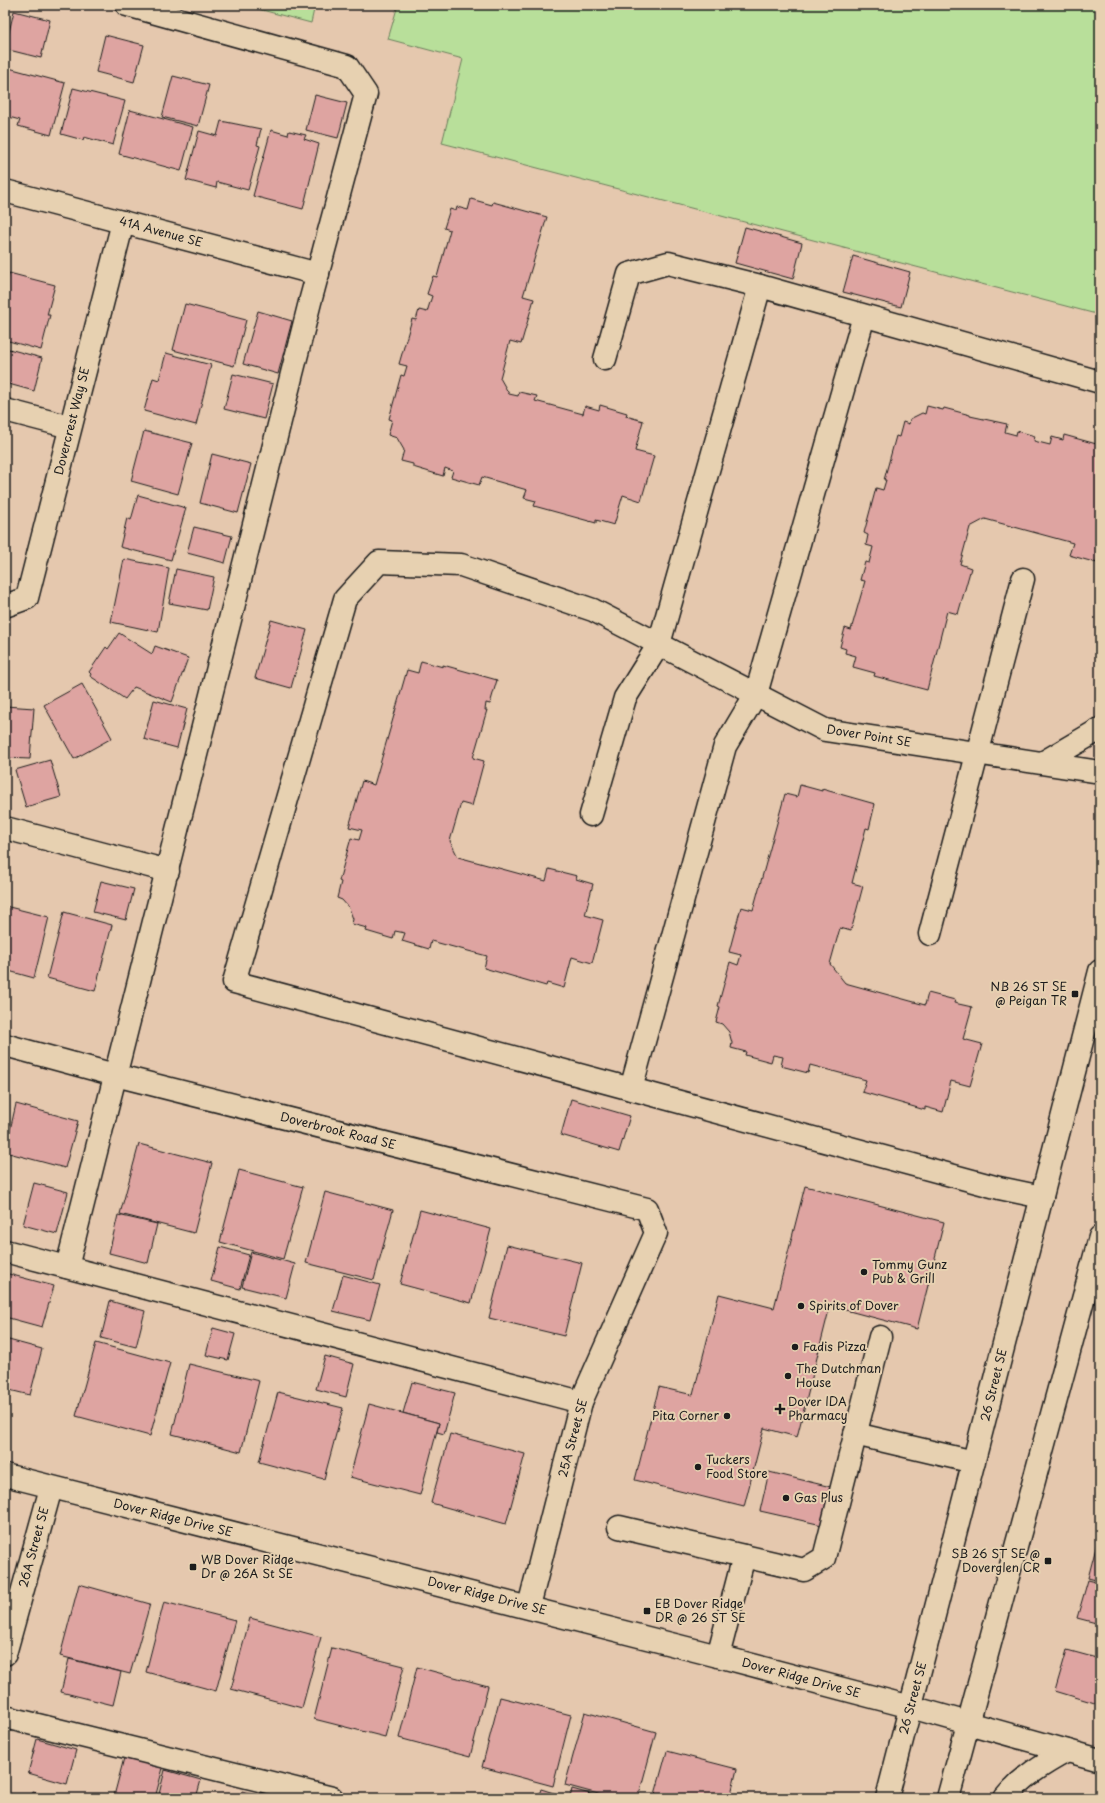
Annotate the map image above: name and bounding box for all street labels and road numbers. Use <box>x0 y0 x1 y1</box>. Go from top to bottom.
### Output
street label: 41A Avenue SE <box>117 211 205 251</box>
street label: Dovercrest Way SE <box>49 365 93 477</box>
street label: Dover Point SE <box>825 719 913 751</box>
street label: Doverbrook Road SE <box>278 1107 398 1153</box>
street label: 26 Street SE <box>975 1346 1011 1423</box>
street label: 25A Street SE <box>553 1397 591 1479</box>
street label: Dover Ridge Drive SE <box>112 1494 235 1541</box>
street label: 26A Street SE <box>14 1504 52 1589</box>
street label: Dover Ridge Drive SE <box>426 1572 549 1619</box>
street label: Dover Ridge Drive SE <box>740 1653 863 1702</box>
street label: 26 Street SE <box>894 1659 930 1736</box>

